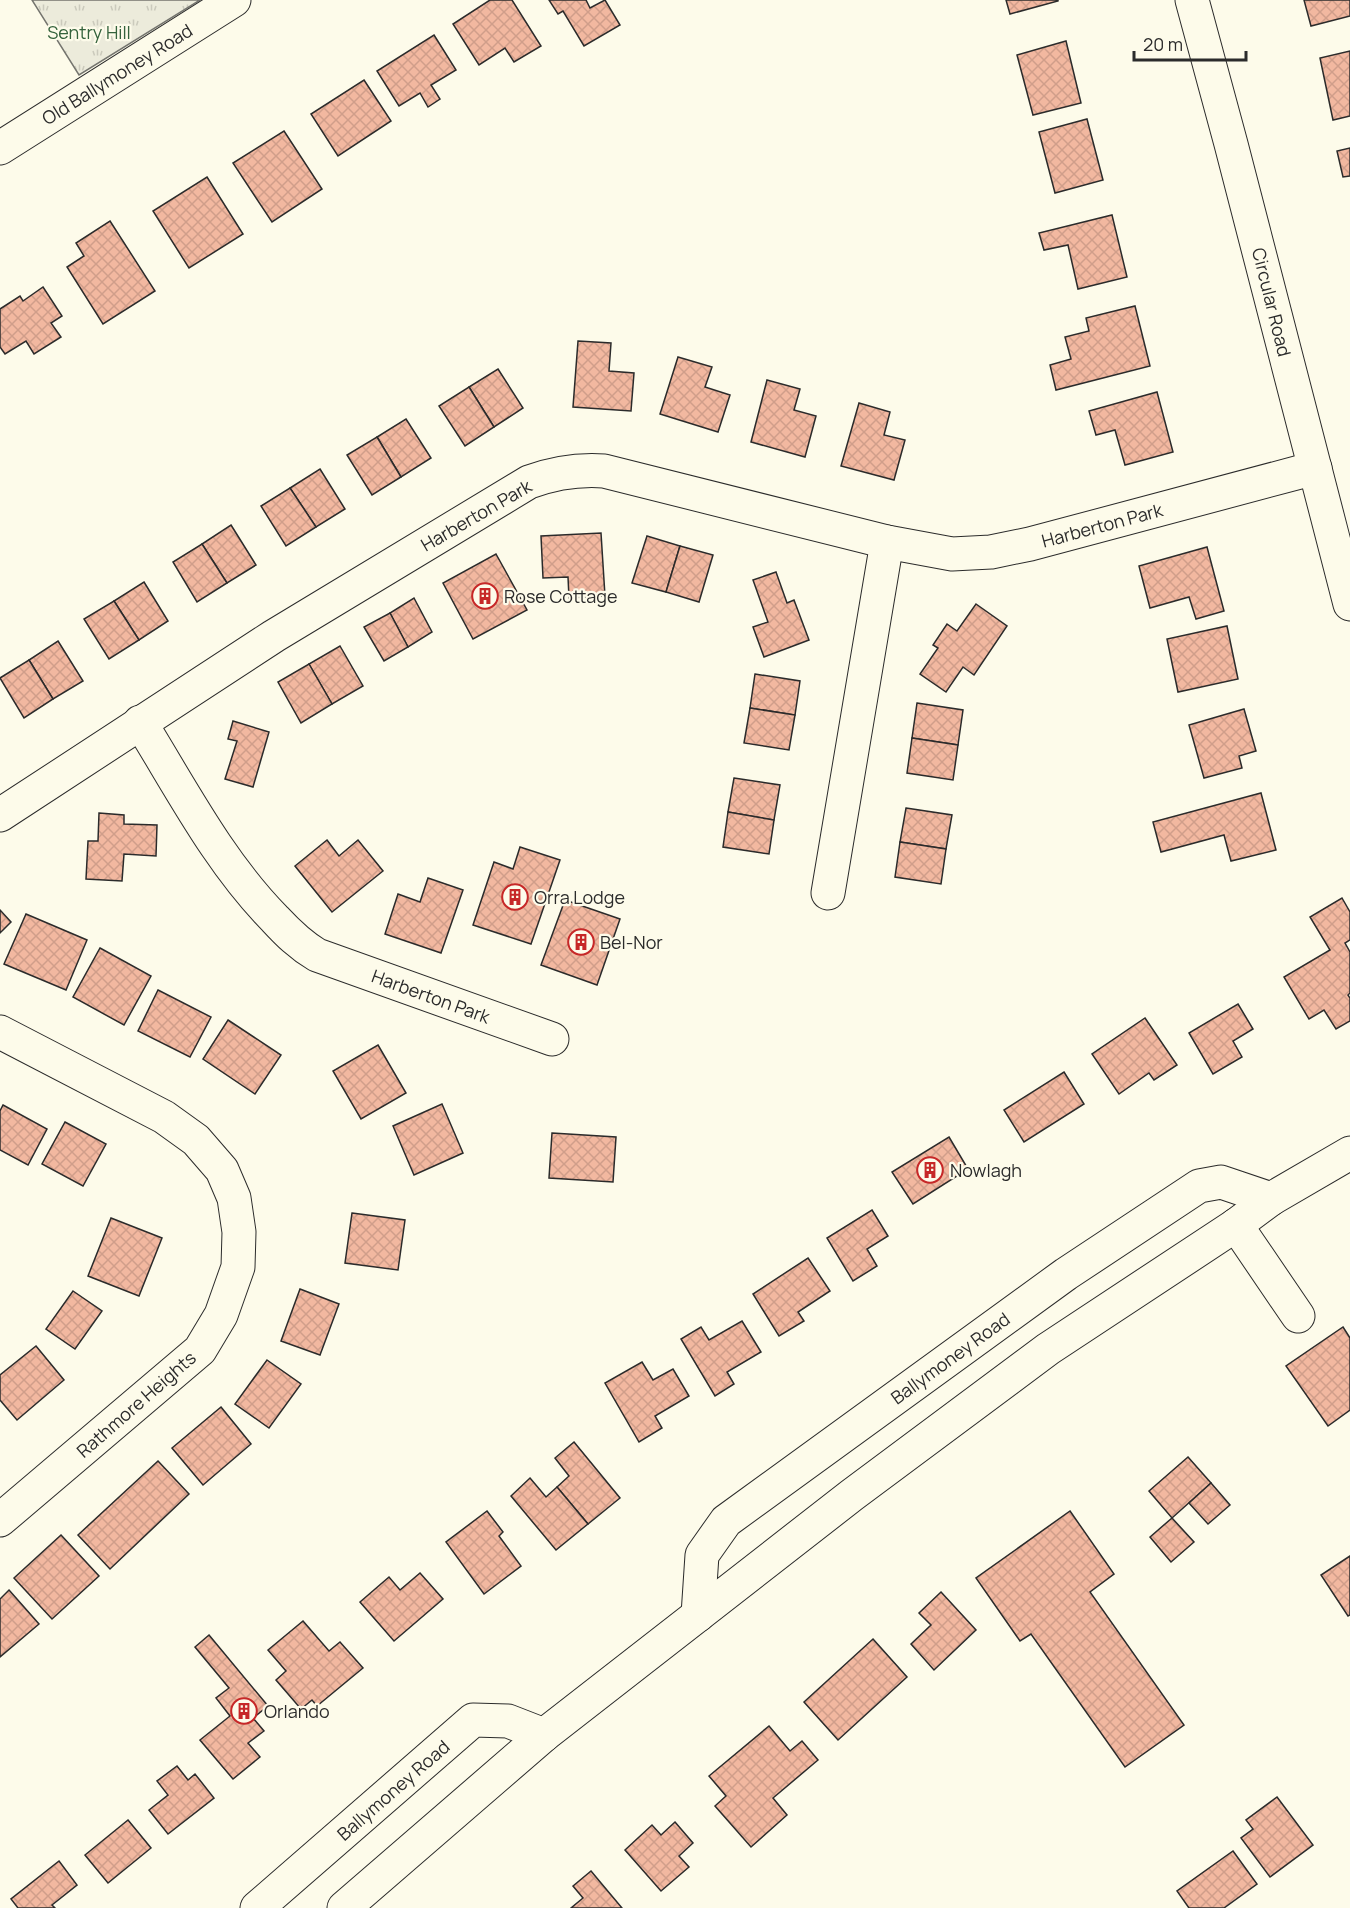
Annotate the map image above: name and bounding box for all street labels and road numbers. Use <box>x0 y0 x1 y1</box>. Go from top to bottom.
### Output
street label: Old Ballymoney Road <box>37 18 197 130</box>
street label: Circular Road <box>1247 245 1297 359</box>
street label: Harberton Park <box>416 473 537 556</box>
street label: Harberton Park <box>1039 497 1166 553</box>
street label: Harberton Park <box>369 963 494 1029</box>
street label: Ballymoney Road <box>886 1307 1014 1409</box>
street label: Rathmore Heights <box>71 1346 201 1462</box>
street label: Ballymoney Road <box>332 1735 454 1845</box>

